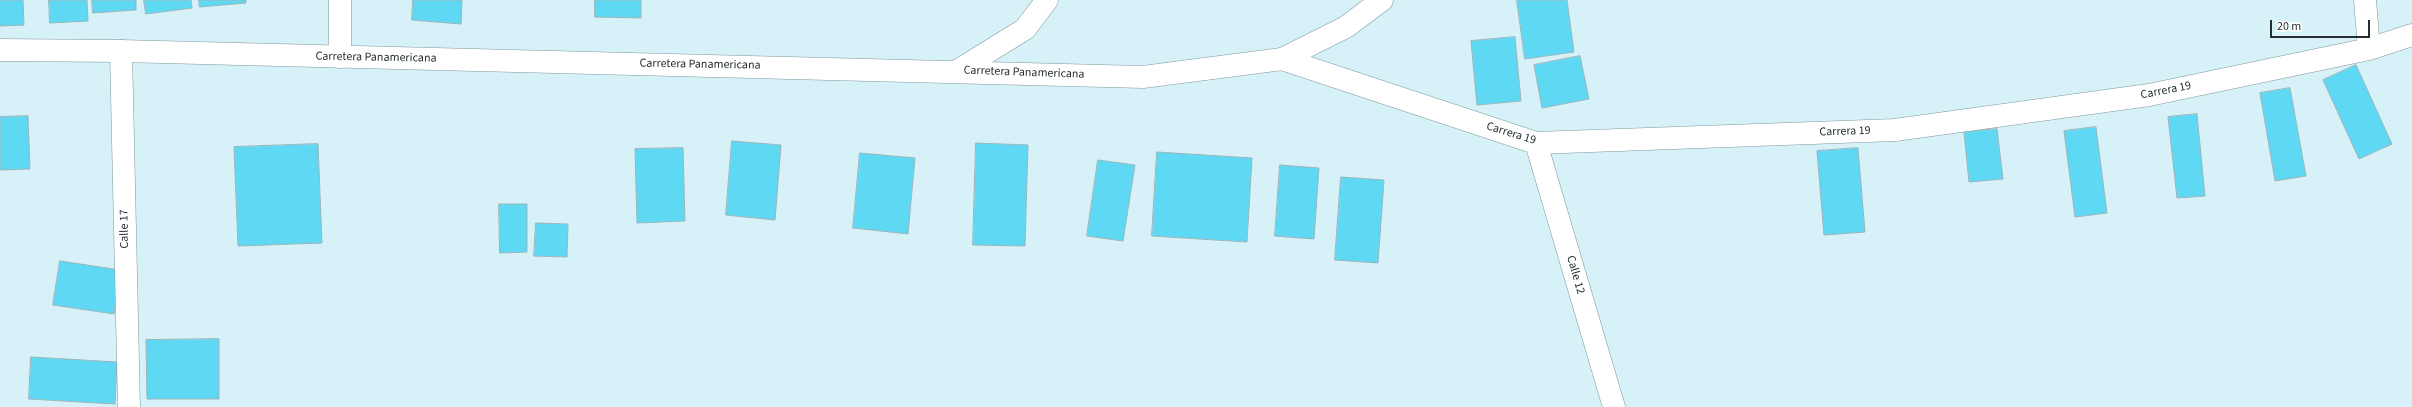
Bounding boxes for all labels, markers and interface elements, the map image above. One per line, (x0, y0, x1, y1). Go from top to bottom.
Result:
scale bar (2272, 12, 2372, 38)
text: 20 m (2277, 18, 2301, 35)
street label: Carretera Panamericana (315, 50, 437, 66)
street label: Carretera Panamericana (639, 57, 761, 73)
street label: Carretera Panamericana (963, 64, 1085, 82)
street label: Carrera 19 (2139, 79, 2193, 103)
street label: Carrera 19 (1484, 120, 1538, 148)
street label: Carrera 19 (1819, 124, 1871, 140)
street label: Calle 17 (117, 209, 133, 249)
street label: Calle 12 (1563, 254, 1587, 296)

